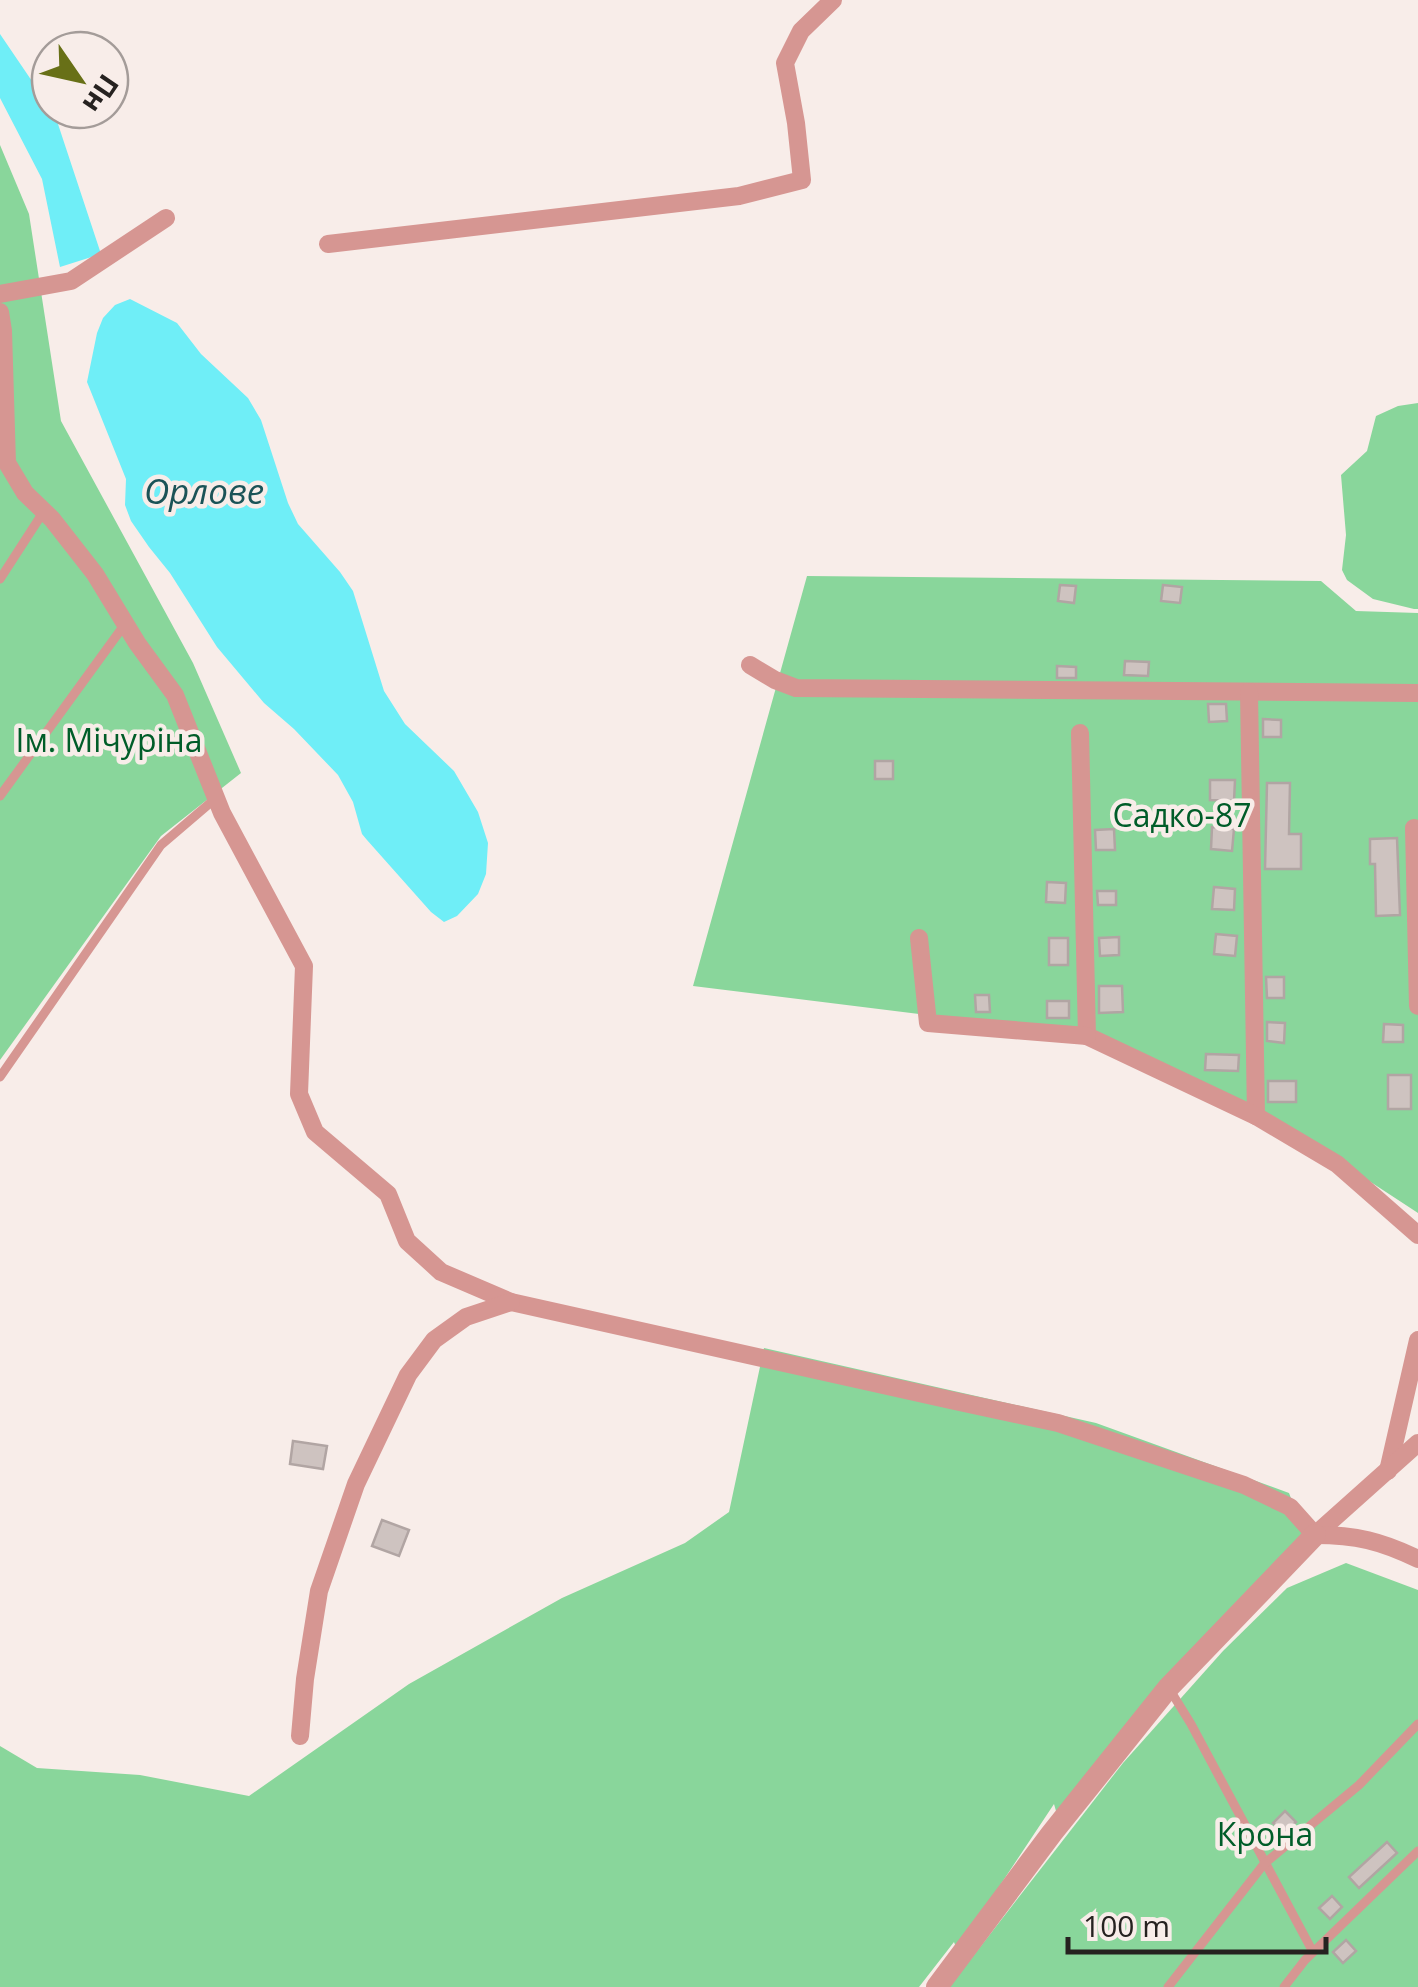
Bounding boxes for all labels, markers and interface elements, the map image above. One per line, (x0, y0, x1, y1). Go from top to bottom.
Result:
north arrow (30, 30, 130, 130)
text: Пн (75, 68, 128, 121)
water label: Орлове (144, 467, 264, 514)
park label: Ім. Мічуріна (15, 718, 203, 761)
park label: Садко-87 (1113, 793, 1252, 836)
park label: Крона (1217, 1812, 1313, 1855)
scale bar (1068, 1892, 1326, 1954)
text: 100 m (1083, 1905, 1170, 1946)

